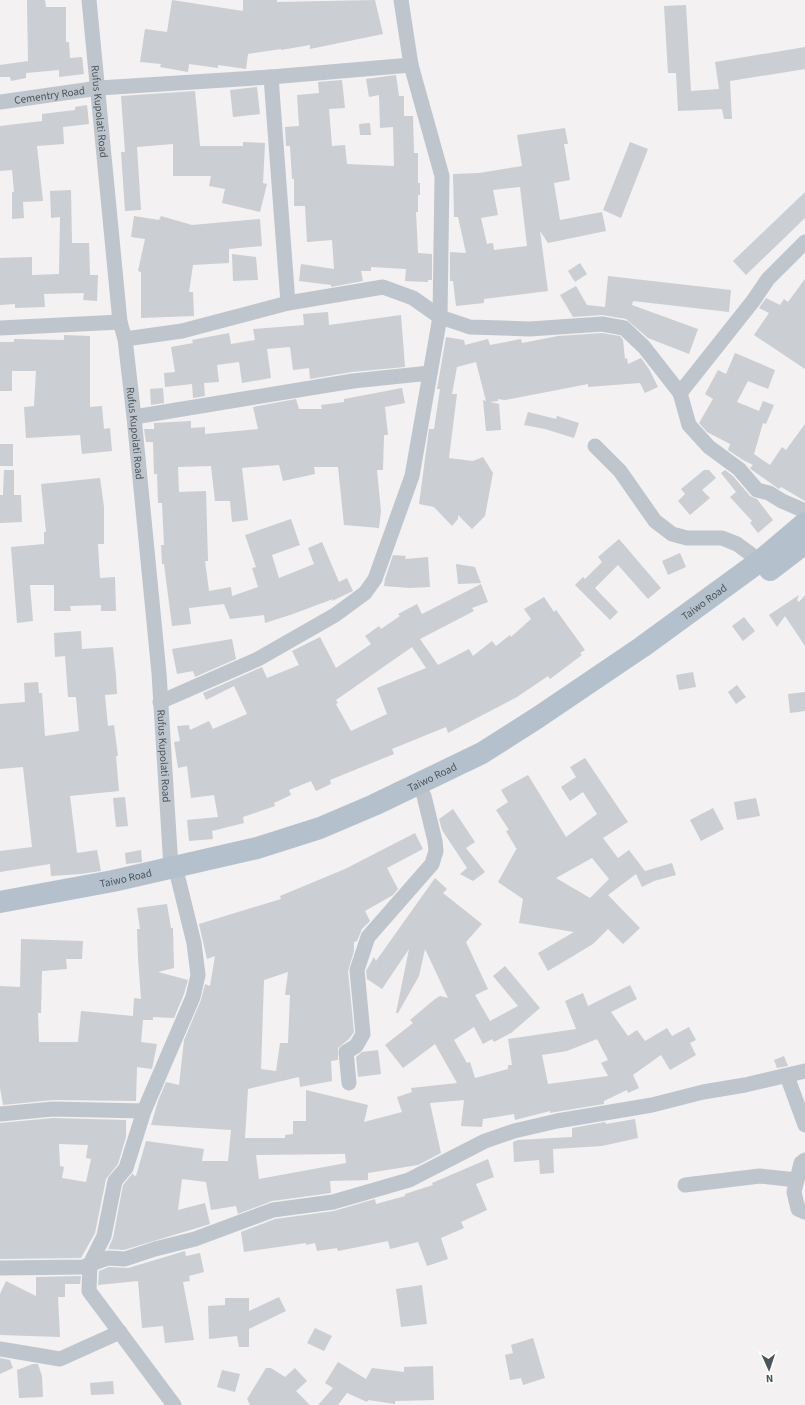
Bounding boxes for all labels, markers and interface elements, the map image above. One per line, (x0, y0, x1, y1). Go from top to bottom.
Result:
street label: Rufus Kupolati Road (87, 65, 111, 159)
street label: Cementry Road (13, 83, 86, 108)
street label: Rufus Kupolati Road (123, 386, 147, 480)
street label: Taiwo Road (678, 581, 730, 624)
street label: Rufus Kupolati Road (153, 709, 174, 803)
street label: Taiwo Road (405, 759, 460, 796)
street label: Taiwo Road (98, 865, 153, 891)
north arrow (749, 1349, 789, 1389)
text: N (765, 1371, 774, 1386)

